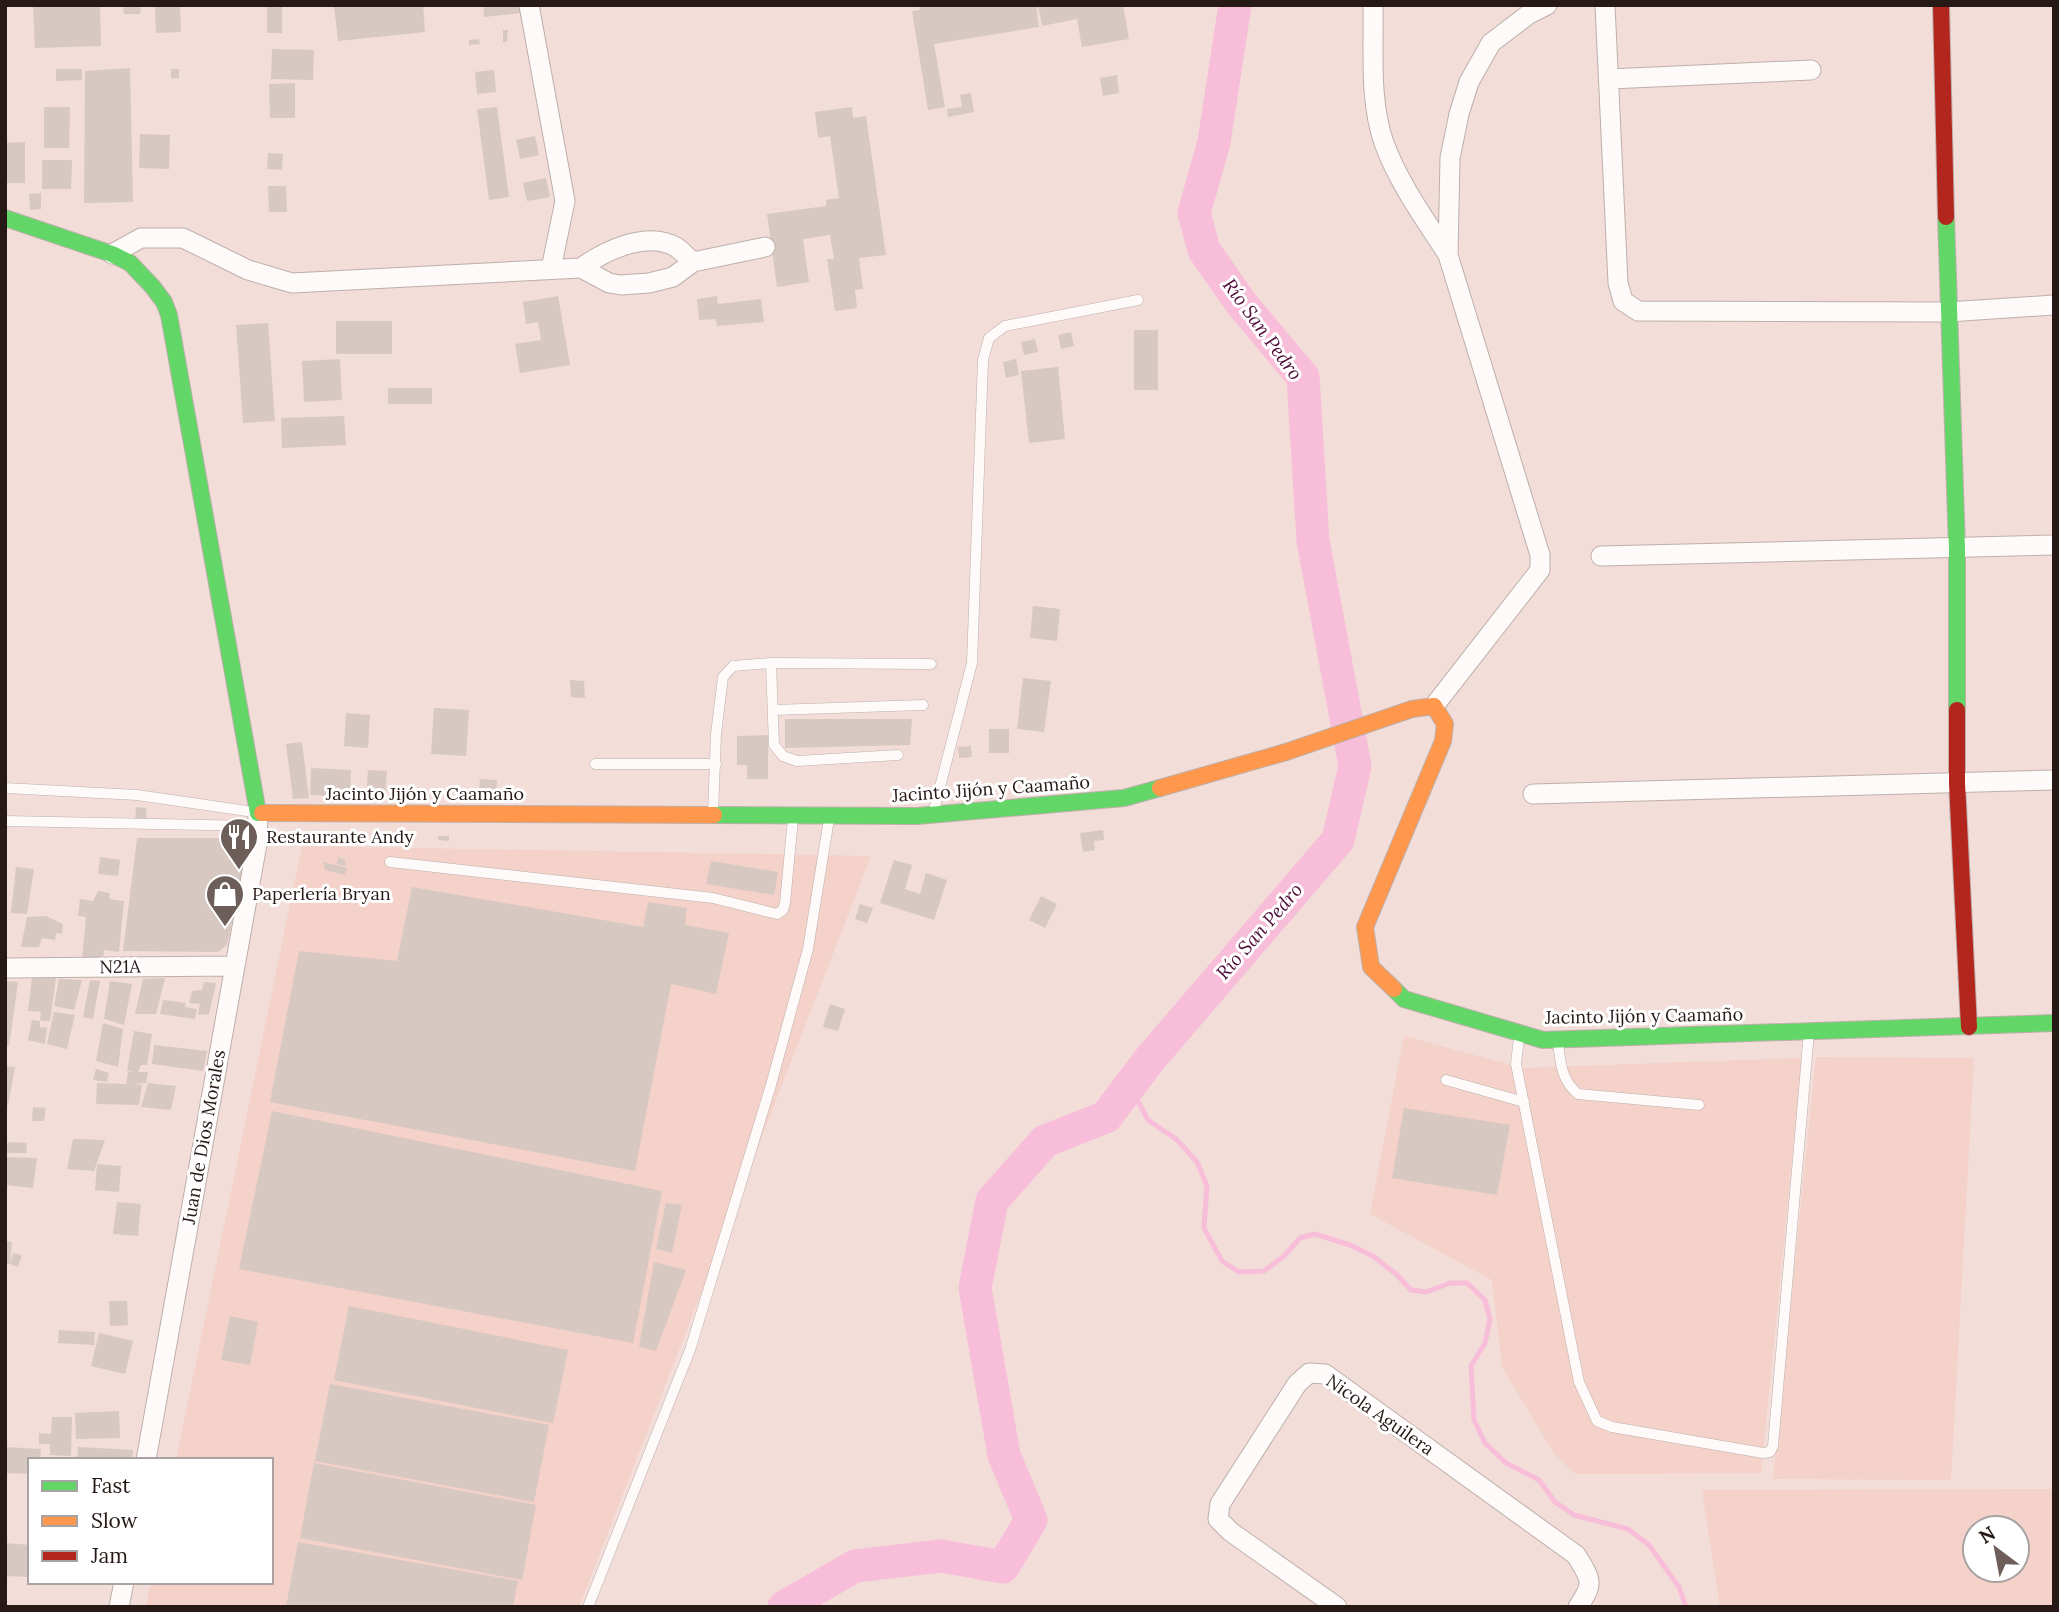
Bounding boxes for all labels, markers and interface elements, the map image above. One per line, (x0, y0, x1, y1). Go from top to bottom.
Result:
water label: Río San Pedro (1218, 273, 1308, 385)
street label: Jacinto Jijón y Caamaño (890, 770, 1091, 807)
street label: Jacinto Jijón y Caamaño (325, 782, 524, 805)
restaurant icon: Restaurante Andy (218, 816, 260, 871)
place label: Restaurante Andy (266, 825, 414, 848)
shop icon: Paperlería Bryan (204, 873, 246, 928)
water label: Río San Pedro (1211, 878, 1307, 984)
place label: Paperlería Bryan (252, 882, 391, 905)
street label: N21A (99, 955, 142, 978)
street label: Jacinto Jijón y Caamaño (1544, 1002, 1743, 1029)
street label: Juan de Dios Morales (177, 1048, 230, 1227)
street label: Nicola Aguilera (1322, 1369, 1439, 1460)
legend (28, 1458, 273, 1584)
text: Fast (91, 1472, 131, 1499)
text: Slow (91, 1507, 138, 1534)
north arrow (1961, 1514, 2031, 1584)
text: N (1974, 1520, 2000, 1549)
text: Jam (90, 1542, 128, 1569)

